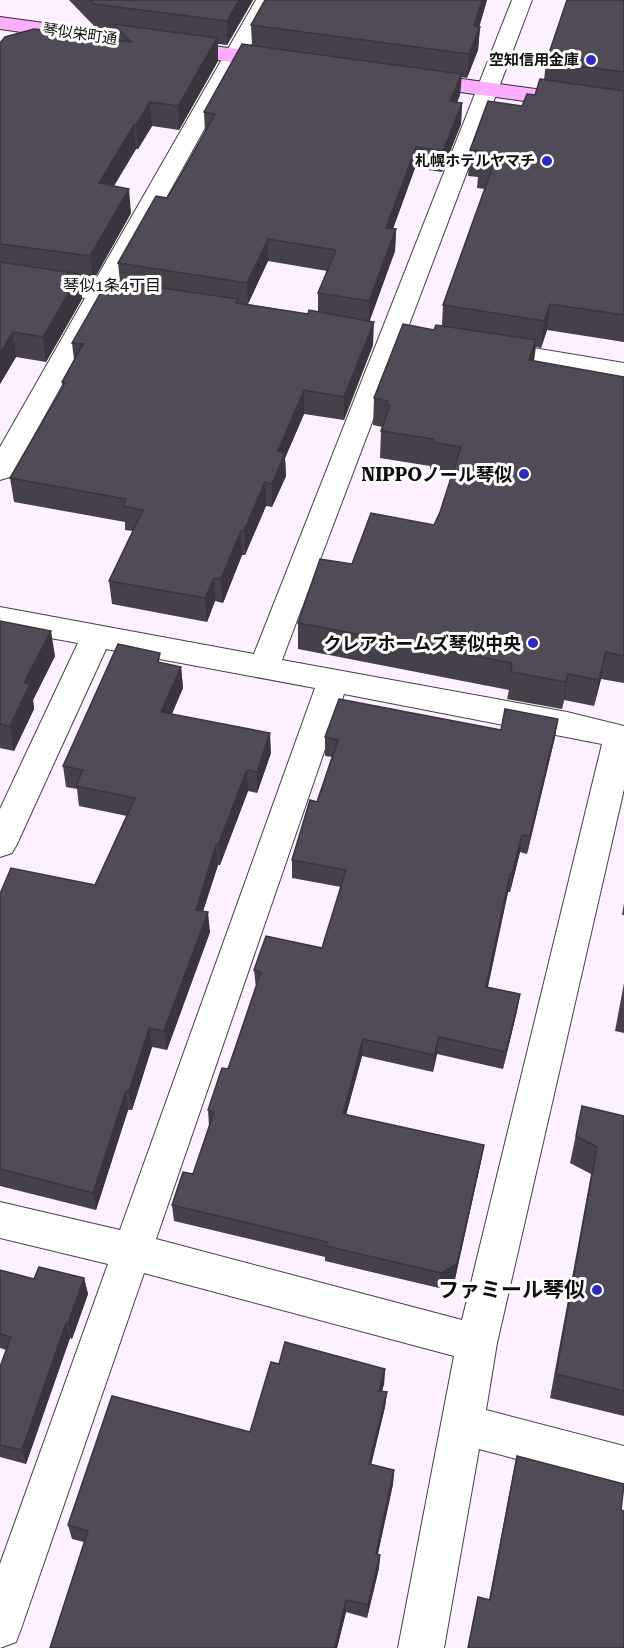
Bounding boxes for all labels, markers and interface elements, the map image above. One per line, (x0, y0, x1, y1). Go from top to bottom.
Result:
street label: 琴似栄町通 (42, 20, 118, 48)
place label: 空知信用金庫 (489, 51, 579, 69)
marker: 空知信用金庫 (584, 53, 598, 67)
place label: 札幌ホテルヤマチ (415, 152, 535, 170)
marker: 札幌ホテルヤマチ (540, 154, 554, 168)
district label: 琴似1条4丁目 (63, 276, 161, 295)
place label: NIPPOノール琴似 (361, 464, 512, 485)
marker: NIPPOノール琴似 (517, 467, 531, 481)
place label: クレアホームズ琴似中央 (324, 633, 521, 654)
marker: クレアホームズ琴似中央 (526, 636, 540, 650)
place label: ファミール琴似 (438, 1278, 585, 1302)
marker: ファミール琴似 (590, 1283, 604, 1297)

